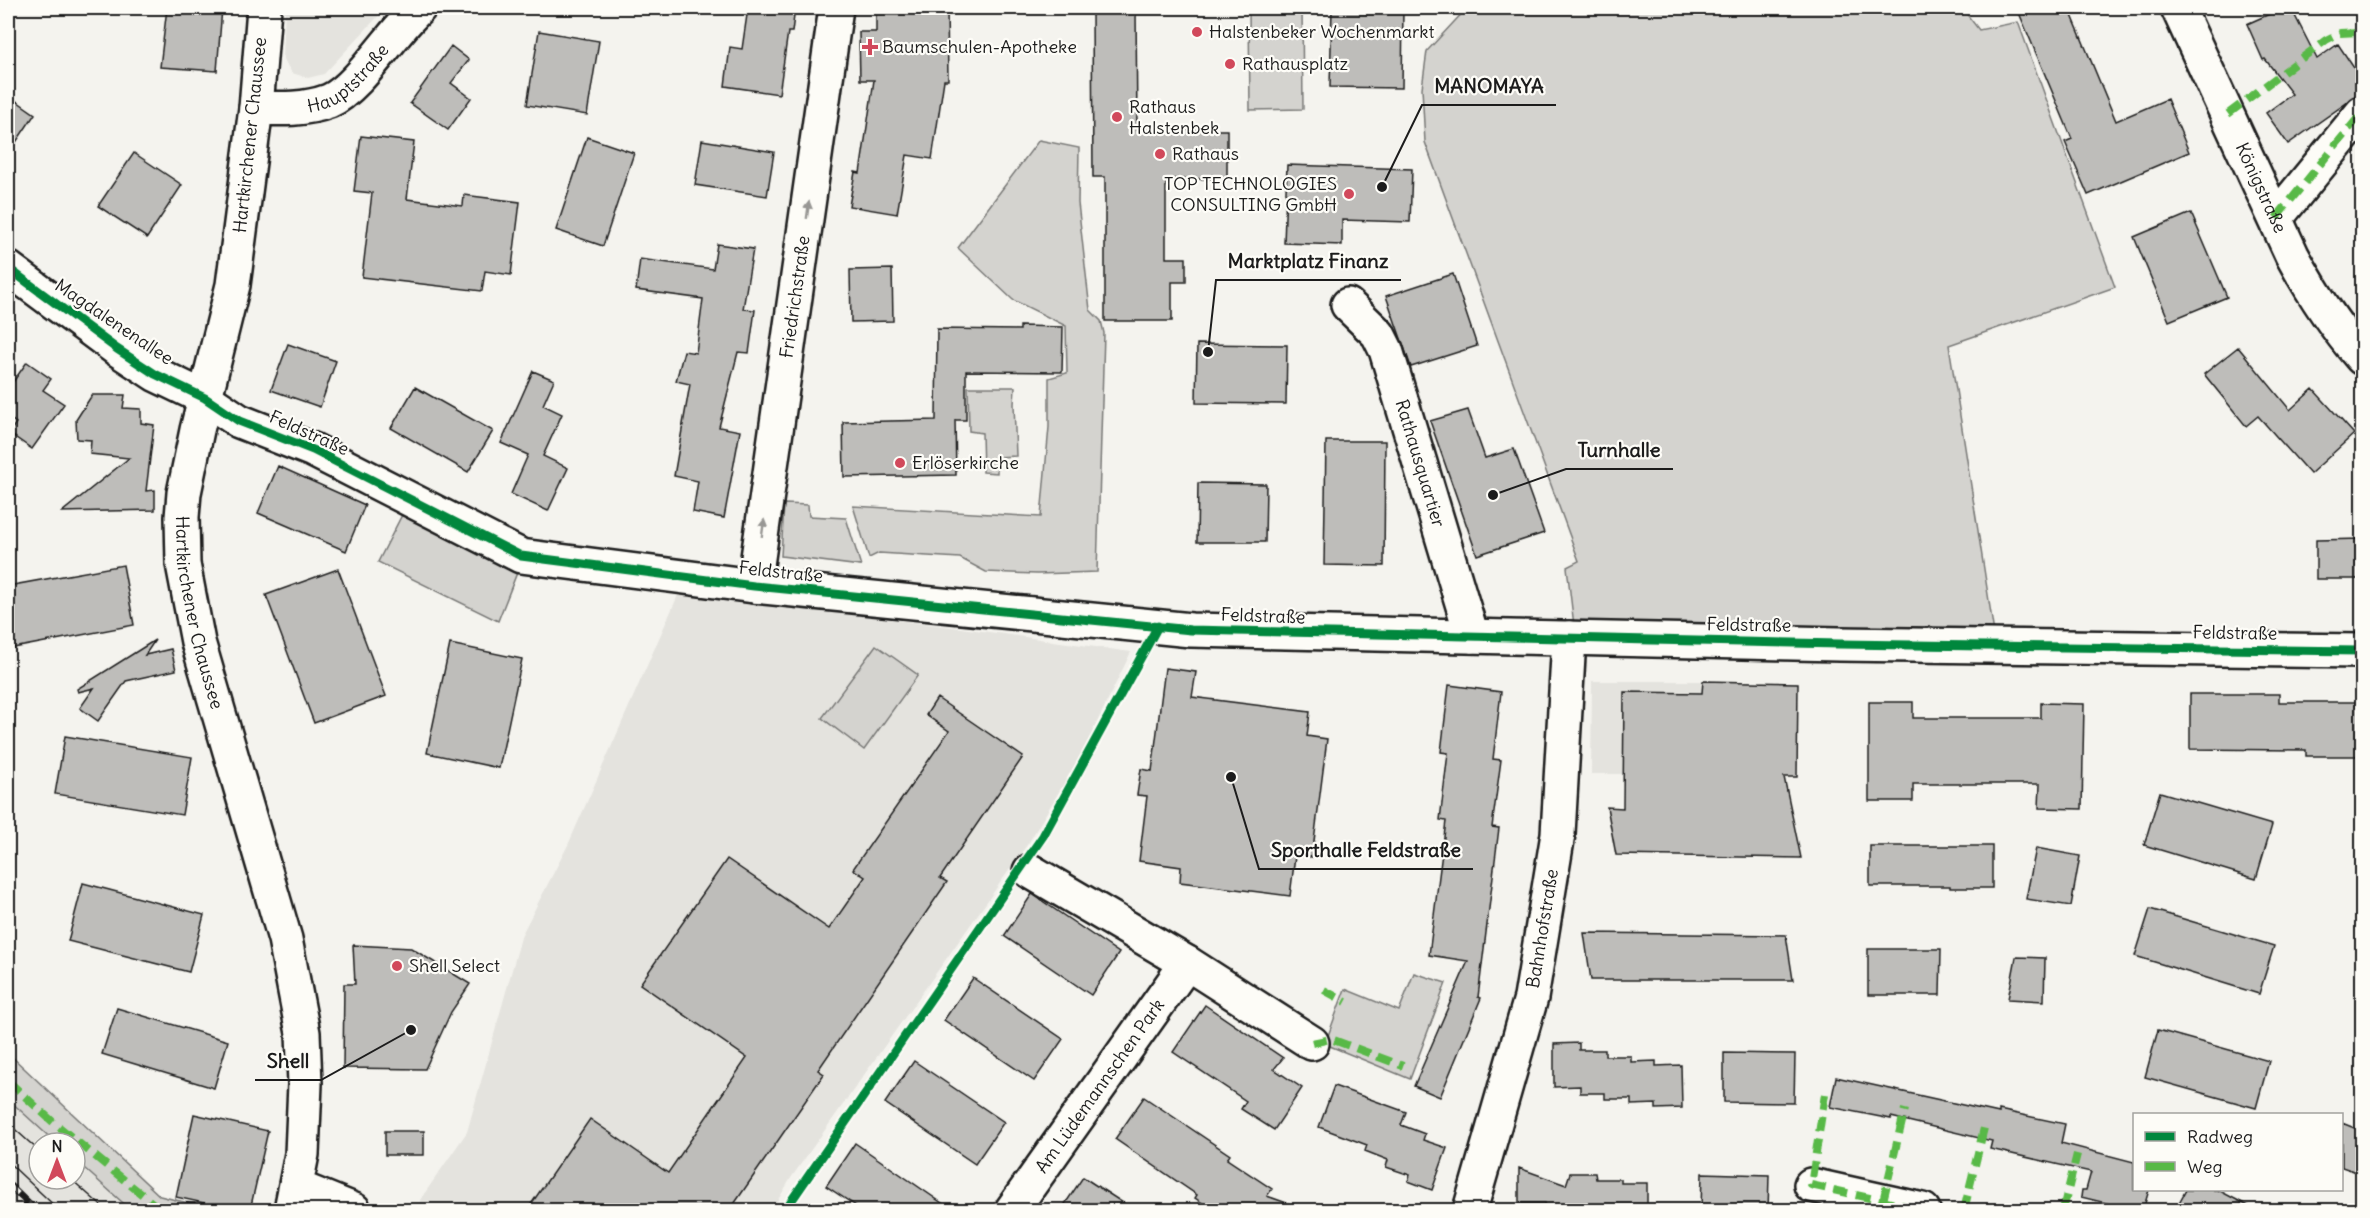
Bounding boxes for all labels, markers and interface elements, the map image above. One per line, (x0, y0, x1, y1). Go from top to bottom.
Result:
place label: Halstenbeker Wochenmarkt (1209, 20, 1435, 43)
marker: Halstenbeker Wochenmarkt (1190, 25, 1204, 39)
place label: Baumschulen-Apotheke (882, 35, 1077, 58)
street label: Hartkirchener Chaussee (228, 36, 271, 234)
street label: Hauptstraße (305, 39, 394, 118)
marker: Baumschulen-Apotheke (863, 40, 877, 54)
place label: Rathausplatz (1242, 52, 1349, 75)
marker: Rathausplatz (1223, 57, 1237, 71)
callout: MANOMAYA (1422, 67, 1556, 105)
text: MANOMAYA (1434, 73, 1544, 98)
place label: Rathaus Halstenbek (1129, 95, 1219, 139)
marker: Rathaus Halstenbek (1110, 110, 1124, 124)
street label: Königstraße (2231, 139, 2292, 236)
place label: Rathaus (1172, 142, 1239, 165)
marker: Rathaus (1153, 147, 1167, 161)
place label: TOP TECHNOLOGIES CONSULTING GmbH (1164, 172, 1337, 216)
marker: TOP TECHNOLOGIES CONSULTING GmbH (1342, 187, 1356, 201)
one-way arrow (803, 201, 812, 220)
street label: Friedrichstraße (774, 234, 815, 359)
callout: Marktplatz Finanz (1216, 242, 1401, 280)
text: Marktplatz Finanz (1228, 248, 1389, 273)
street label: Magdalenenallee (51, 274, 178, 370)
street label: Rathausquartier (1391, 397, 1451, 530)
street label: Feldstraße (266, 405, 353, 460)
callout: Turnhalle (1566, 431, 1673, 469)
text: Turnhalle (1577, 437, 1661, 462)
place label: Erlöserkirche (912, 451, 1019, 474)
marker: Erlöserkirche (893, 456, 907, 470)
street label: Hartkirchener Chaussee (171, 516, 229, 712)
one-way arrow (758, 518, 767, 537)
street label: Feldstraße (738, 556, 824, 587)
street label: Feldstraße (1220, 603, 1306, 628)
street label: Feldstraße (1706, 612, 1792, 637)
street label: Feldstraße (2192, 620, 2278, 645)
callout: Sporthalle Feldstraße (1259, 831, 1473, 869)
text: Sporthalle Feldstraße (1271, 837, 1461, 862)
street label: Bahnhofstraße (1521, 867, 1563, 990)
place label: Shell Select (409, 954, 500, 977)
marker: Shell Select (390, 959, 404, 973)
street label: Am Lüdemannschen Park (1030, 994, 1169, 1177)
callout: Shell (255, 1042, 321, 1080)
text: Shell (267, 1048, 309, 1073)
legend (2133, 1113, 2343, 1191)
text: Radweg (2187, 1125, 2253, 1148)
north arrow (27, 1131, 87, 1191)
text: N (51, 1136, 63, 1156)
text: Weg (2187, 1155, 2222, 1178)

